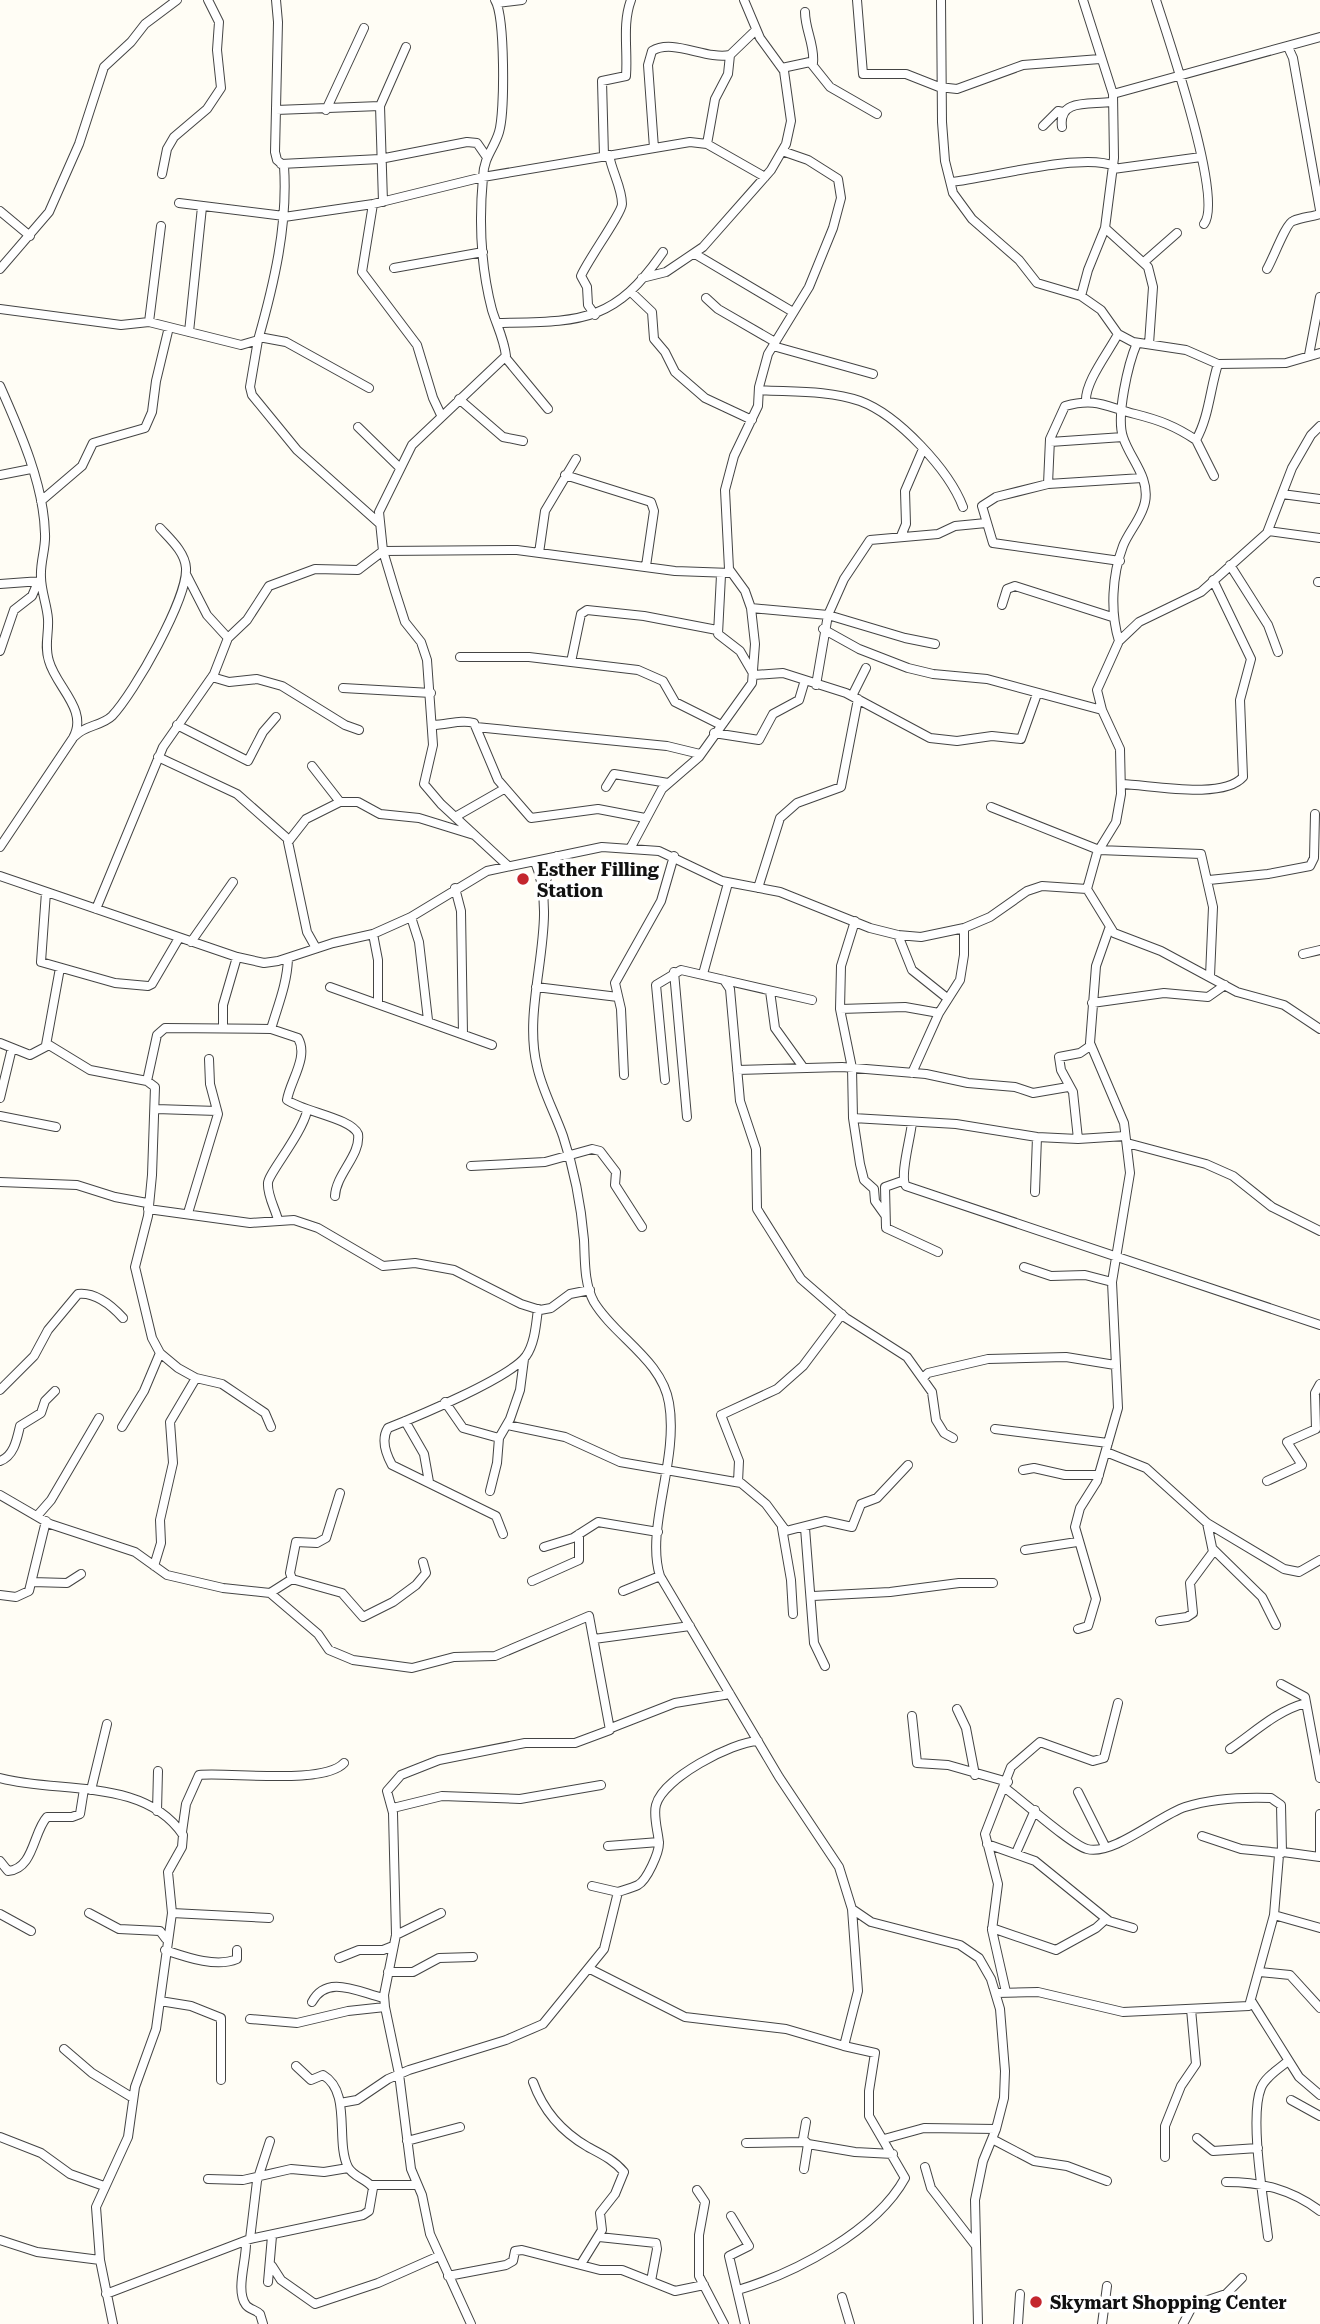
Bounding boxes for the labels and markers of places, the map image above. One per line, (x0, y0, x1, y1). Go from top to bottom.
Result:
place label: Esther Filling Station (537, 859, 660, 901)
marker: Esther Filling Station (515, 871, 531, 887)
place label: Skymart Shopping Center (1050, 2292, 1287, 2313)
marker: Skymart Shopping Center (1028, 2294, 1044, 2310)

